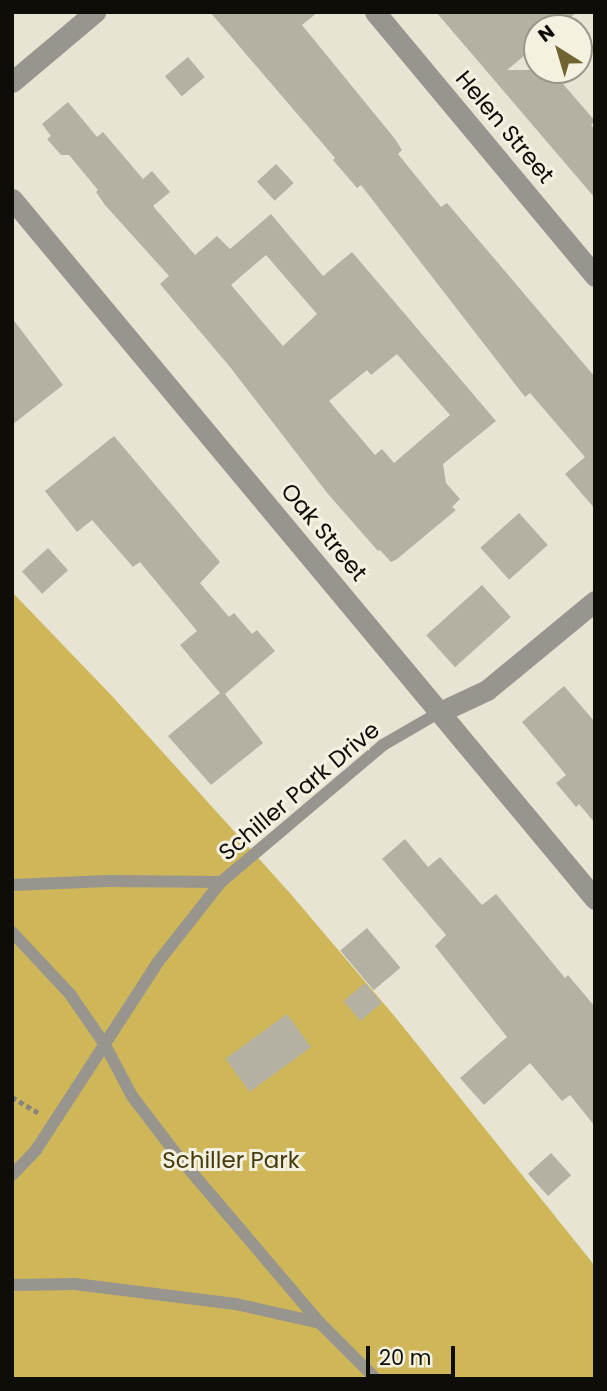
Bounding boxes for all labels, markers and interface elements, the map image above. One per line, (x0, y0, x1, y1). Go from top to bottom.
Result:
north arrow (523, 14, 593, 84)
text: N (532, 18, 560, 49)
street label: Helen Street (450, 65, 560, 189)
street label: Oak Street (275, 478, 373, 586)
street label: Schiller Park Drive (213, 716, 385, 866)
park label: Schiller Park (162, 1146, 300, 1174)
scale bar (369, 1332, 458, 1376)
text: 20 m (379, 1343, 432, 1372)

